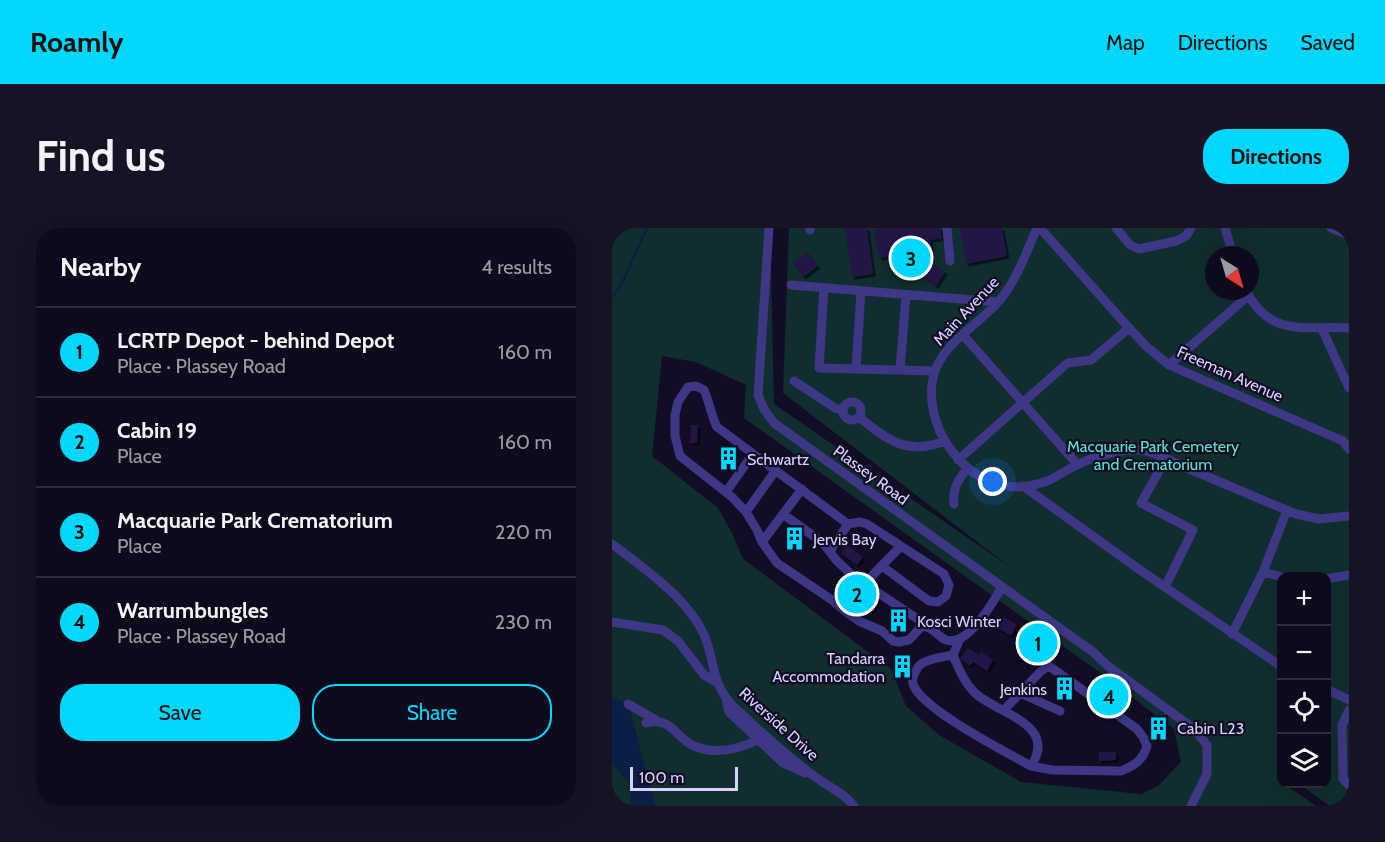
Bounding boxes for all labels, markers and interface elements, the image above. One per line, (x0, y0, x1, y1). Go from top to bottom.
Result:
text: Roamly (30, 25, 124, 59)
text: Map (1106, 30, 1145, 55)
text: Directions (1178, 30, 1267, 55)
text: Saved (1300, 30, 1355, 55)
button: Directions (1203, 129, 1349, 184)
text: Find us (36, 130, 165, 182)
pin: 3 (892, 236, 930, 280)
north arrow (1205, 246, 1259, 300)
text: Nearby (60, 251, 141, 283)
text: 4 results (481, 255, 552, 279)
street label: Main Avenue (929, 273, 1003, 349)
text: LCRTP Depot - behind Depot (117, 327, 394, 354)
text: 1 (76, 340, 83, 364)
text: 160 m (498, 340, 552, 364)
street label: Freeman Avenue (1174, 342, 1286, 406)
text: Place · Plassey Road (117, 354, 286, 378)
text: Cabin 19 (117, 417, 197, 444)
text: 2 (74, 430, 85, 454)
text: 160 m (498, 430, 552, 454)
park label: Macquarie Park Cemetery and Crematorium (1067, 437, 1239, 474)
street label: Plassey Road (830, 441, 912, 509)
text: Place (117, 444, 162, 468)
building icon: Schwartz (716, 446, 742, 472)
place label: Schwartz (747, 450, 810, 469)
your location (978, 467, 1007, 496)
text: Macquarie Park Crematorium (117, 507, 393, 534)
text: 3 (74, 520, 85, 544)
text: 220 m (495, 520, 552, 544)
building icon: Jervis Bay (782, 526, 808, 552)
place label: Jervis Bay (812, 530, 877, 549)
text: Place (117, 534, 162, 558)
pin: 2 (838, 572, 876, 616)
map controls (1277, 572, 1331, 788)
button: + (1277, 572, 1331, 626)
text: Warrumbungles (117, 597, 268, 624)
building icon: Kosci Winter (886, 608, 912, 634)
text: 4 (73, 610, 86, 634)
text: 230 m (495, 610, 552, 634)
place label: Kosci Winter (917, 612, 1002, 631)
pin: 1 (1018, 620, 1058, 666)
text: Place · Plassey Road (117, 624, 286, 648)
button: − (1277, 626, 1331, 680)
place label: Tandarra Accommodation (772, 649, 885, 686)
building icon: Tandarra Accommodation (890, 654, 916, 680)
pin: 4 (1090, 674, 1128, 718)
building icon: Jenkins (1052, 676, 1078, 702)
place label: Jenkins (999, 680, 1047, 699)
button: locate (1277, 680, 1331, 734)
street label: Riverside Drive (735, 683, 823, 765)
button: Save (60, 684, 300, 741)
button: Share (312, 684, 552, 741)
building icon: Cabin L23 (1146, 715, 1172, 741)
place label: Cabin L23 (1177, 719, 1244, 738)
button: layers (1277, 734, 1331, 788)
scale bar (630, 764, 738, 792)
text: 100 m (639, 768, 684, 787)

